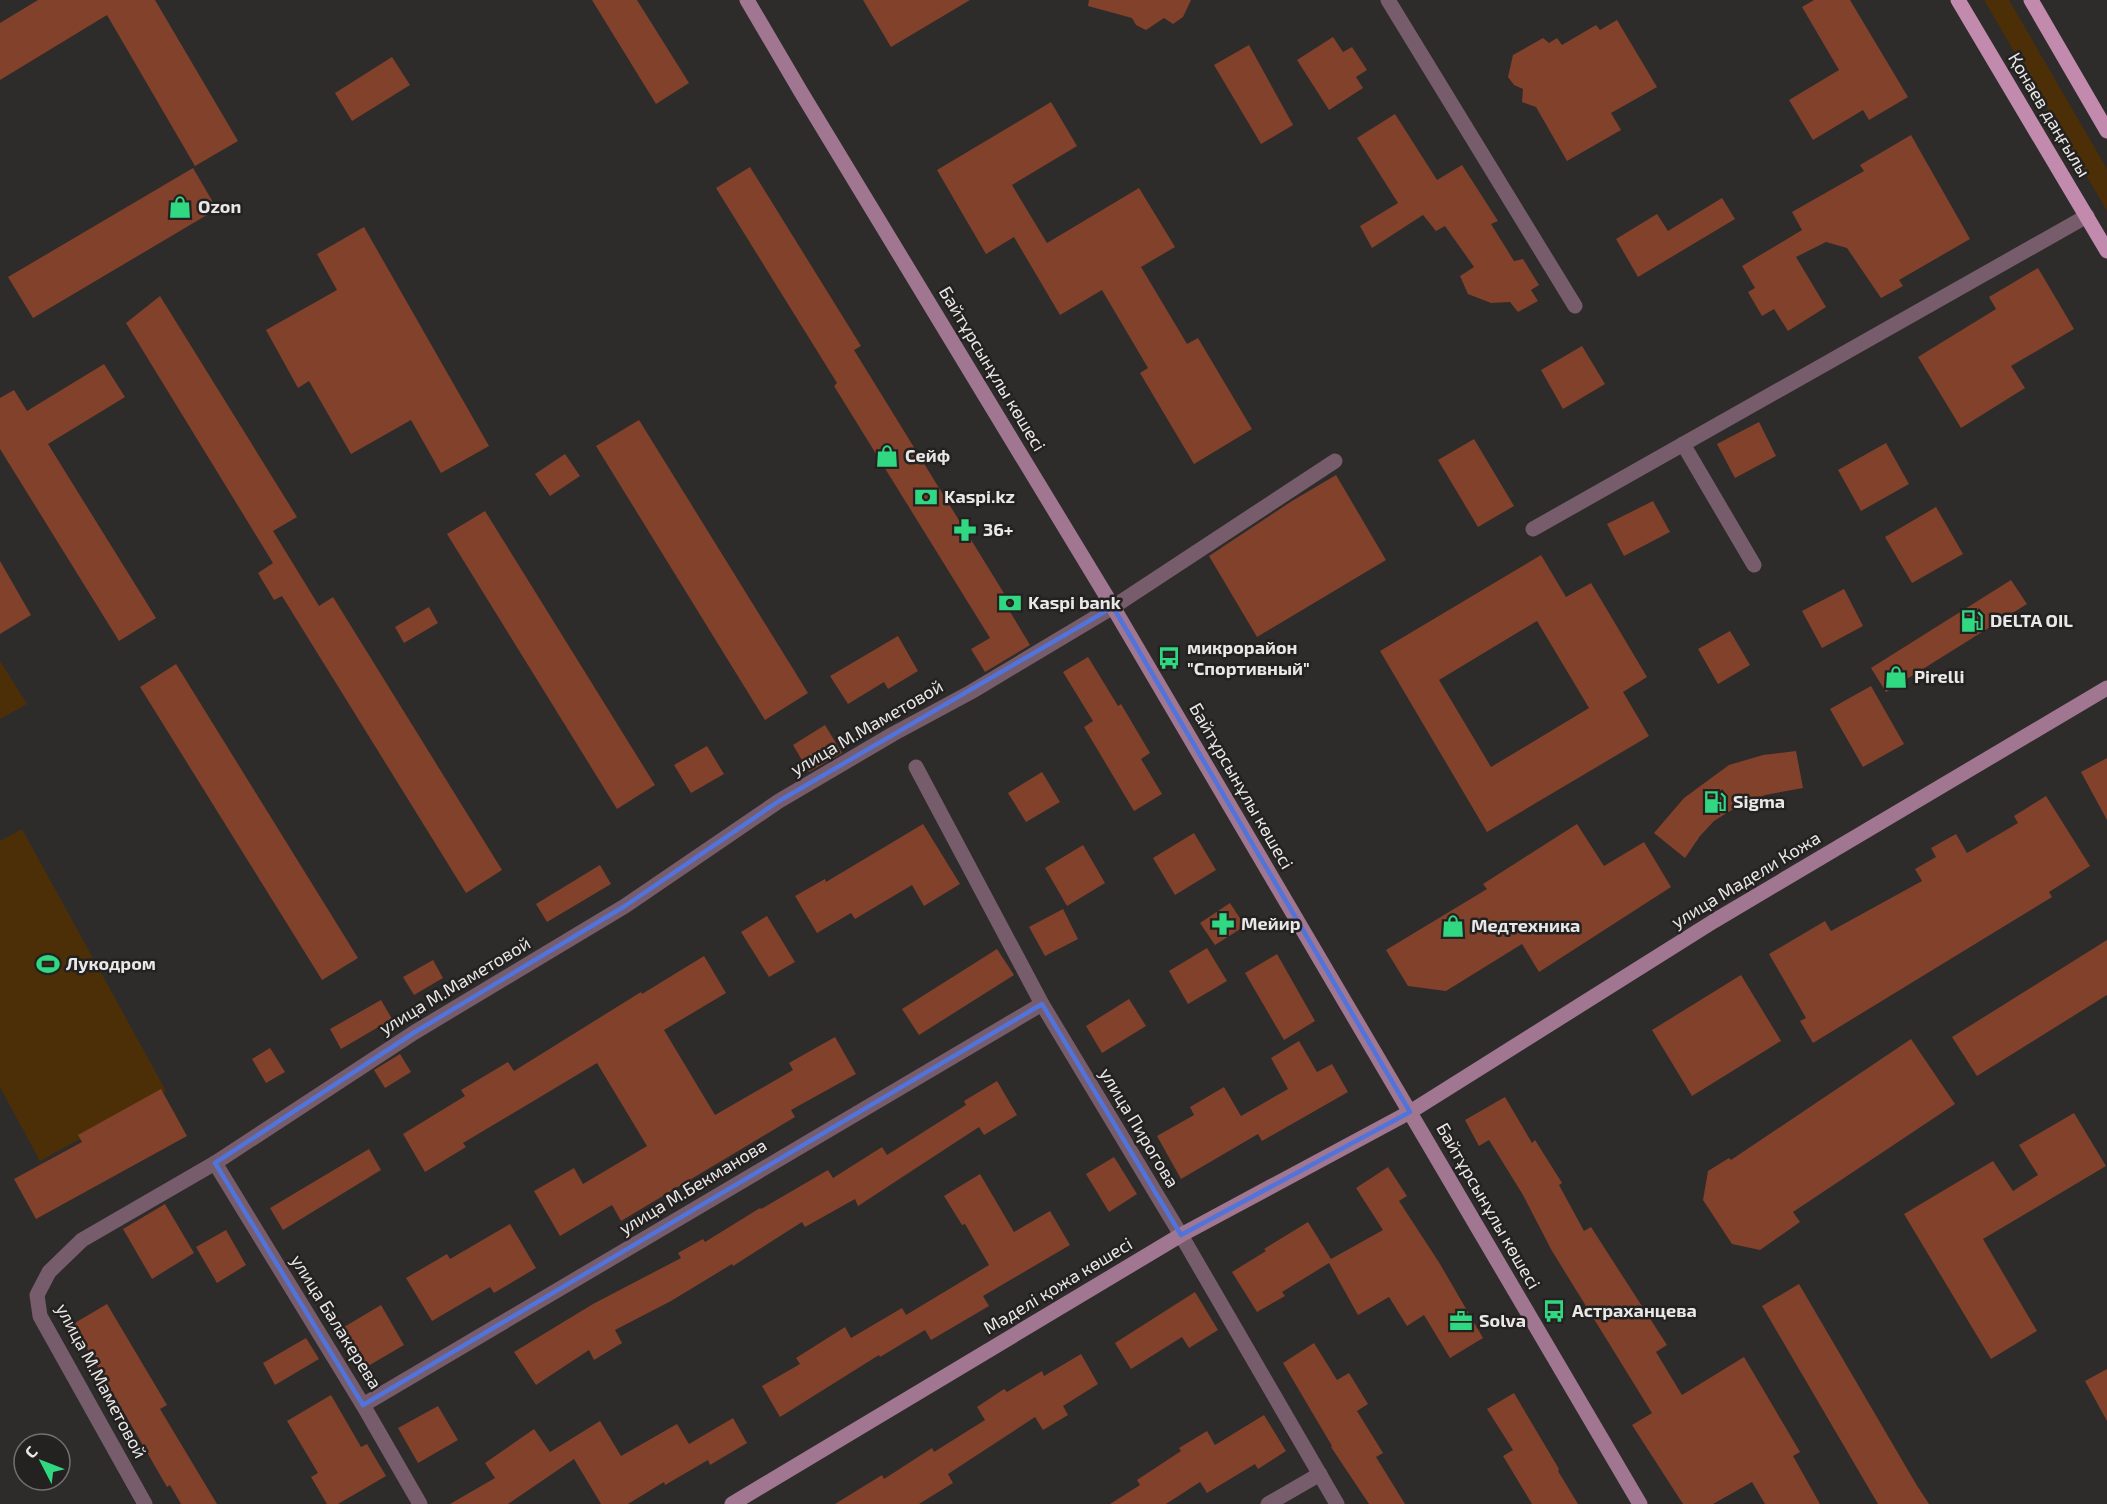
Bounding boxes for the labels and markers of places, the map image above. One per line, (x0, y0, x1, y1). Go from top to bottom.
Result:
shop icon: Ozon (167, 194, 193, 220)
place label: Ozon (198, 195, 241, 217)
shop icon: Сейф (874, 443, 900, 469)
place label: Сейф (905, 444, 950, 466)
bank icon: Kaspi.kz (913, 484, 939, 510)
place label: Kaspi.kz (944, 485, 1015, 507)
pharmacy icon: 36+ (952, 517, 978, 543)
place label: 36+ (983, 518, 1014, 540)
bank icon: Kaspi bank (997, 590, 1023, 616)
place label: Kaspi bank (1028, 591, 1121, 613)
fuel station icon: DELTA OIL (1959, 608, 1985, 634)
place label: DELTA OIL (1990, 609, 2073, 631)
place label: микрорайон "Спортивный" (1187, 636, 1310, 679)
bus stop icon: микрорайон "Спортивный" (1156, 645, 1182, 671)
shop icon: Pirelli (1883, 664, 1909, 690)
place label: Pirelli (1914, 665, 1965, 687)
fuel station icon: Sigma (1702, 789, 1728, 815)
place label: Sigma (1733, 790, 1785, 812)
pharmacy icon: Мейир (1210, 911, 1236, 937)
place label: Мейир (1241, 912, 1301, 934)
shop icon: Медтехника (1440, 913, 1466, 939)
place label: Медтехника (1471, 914, 1580, 936)
sports icon: Лукодром (35, 951, 61, 977)
place label: Лукодром (66, 952, 156, 974)
bus stop icon: Астраханцева (1541, 1298, 1567, 1324)
place label: Астраханцева (1572, 1299, 1697, 1321)
office icon: Solva (1448, 1308, 1474, 1334)
place label: Solva (1479, 1309, 1526, 1331)

